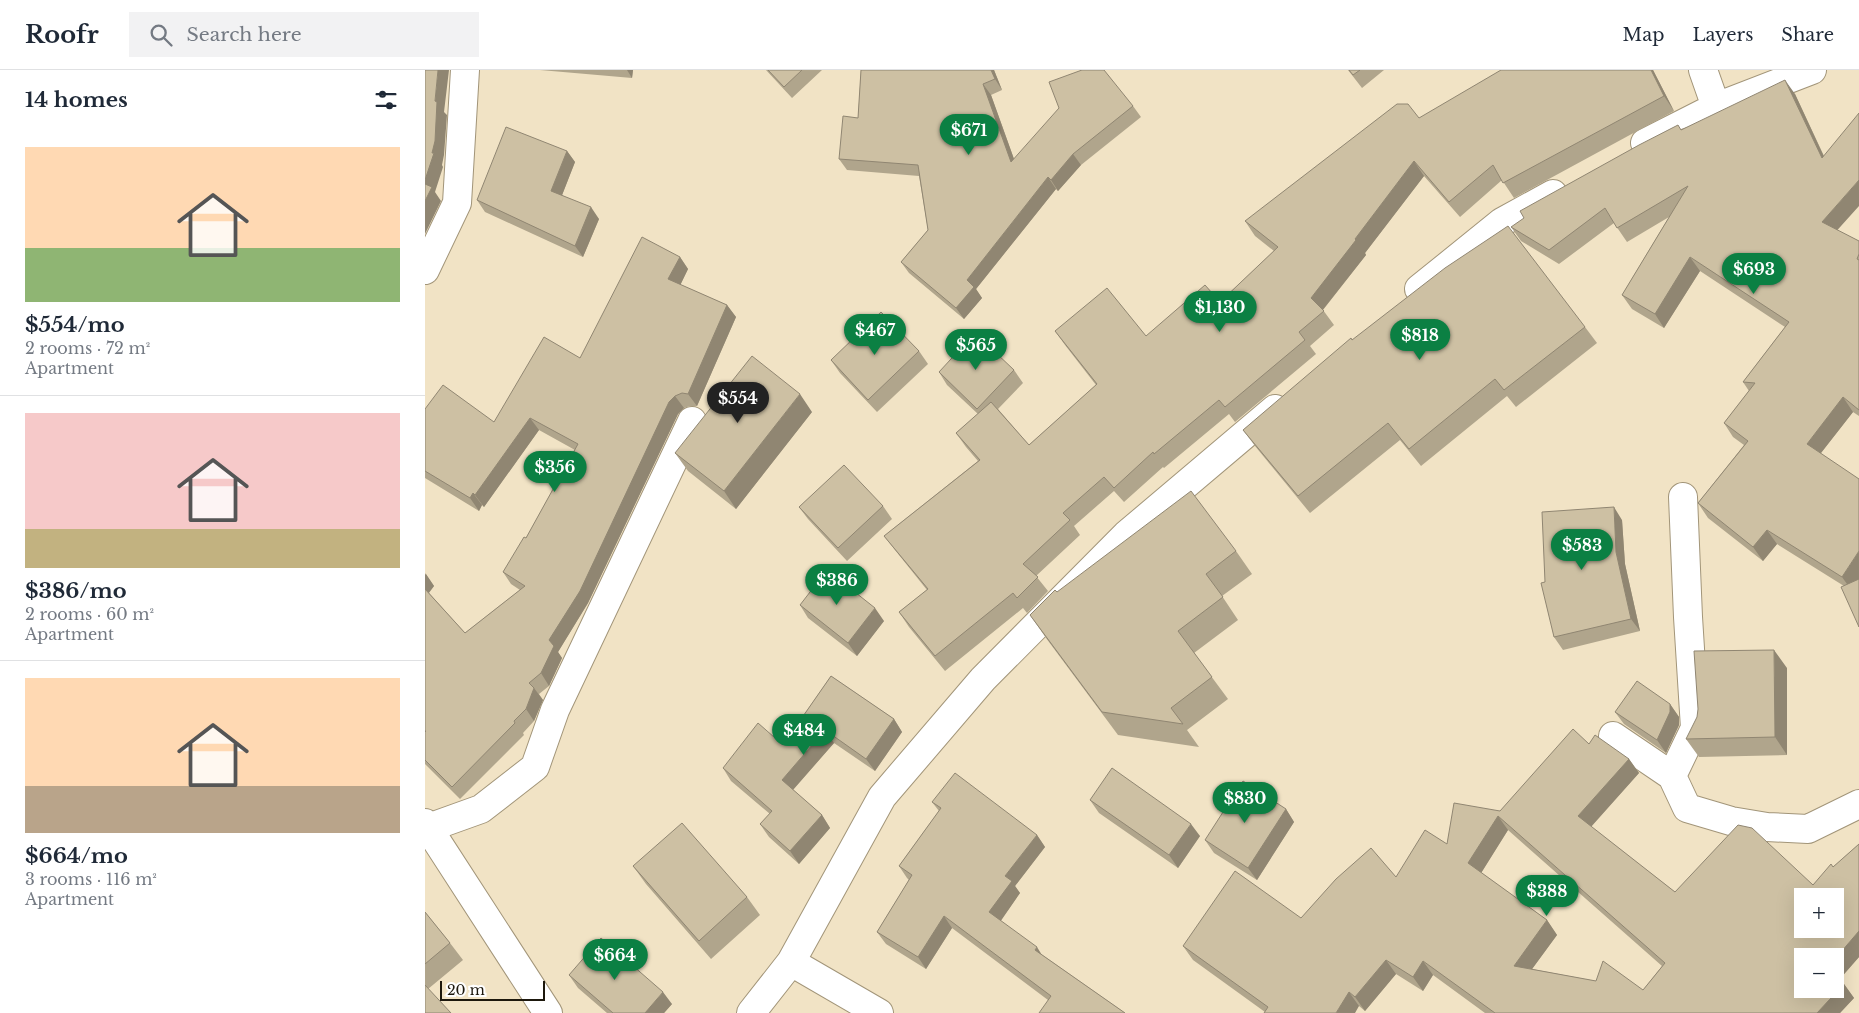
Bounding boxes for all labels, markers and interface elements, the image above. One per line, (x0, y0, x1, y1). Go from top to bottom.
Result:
search box (129, 12, 479, 57)
text: Roofr (25, 20, 99, 49)
icon: search (147, 21, 175, 49)
text: Search here (187, 23, 302, 46)
text: Map (1623, 24, 1664, 46)
text: Layers (1692, 24, 1753, 46)
text: Share (1781, 24, 1834, 46)
icon: filters (372, 86, 400, 114)
text: 14 homes (25, 87, 128, 113)
pin: $671 (939, 114, 999, 156)
text: $671 (951, 120, 987, 140)
icon: home (168, 180, 258, 270)
pin: $693 (1724, 252, 1784, 295)
text: $693 (1733, 259, 1775, 279)
pin: $1,130 (1179, 290, 1261, 333)
text: $1,130 (1195, 297, 1245, 317)
text: $554/mo (25, 312, 125, 338)
pin: $467 (845, 314, 905, 356)
pin: $818 (1390, 318, 1450, 361)
text: $467 (855, 320, 895, 340)
text: $818 (1401, 325, 1439, 345)
pin: $565 (946, 328, 1006, 371)
text: $565 (956, 335, 996, 355)
text: 2 rooms · 72 m² (25, 338, 150, 358)
text: Apartment (25, 358, 114, 378)
pin: $554 (708, 382, 768, 424)
text: $554 (718, 388, 758, 408)
icon: home (168, 445, 258, 535)
pin: $356 (525, 450, 585, 493)
text: $356 (535, 457, 575, 477)
pin: $583 (1552, 528, 1612, 571)
text: $583 (1562, 535, 1602, 555)
pin: $386 (807, 564, 867, 606)
text: $386 (816, 570, 858, 590)
text: $386/mo (25, 578, 127, 604)
text: 2 rooms · 60 m² (25, 604, 154, 624)
text: Apartment (25, 624, 114, 644)
icon: home (168, 710, 258, 800)
pin: $484 (774, 714, 834, 756)
text: $484 (783, 720, 825, 740)
pin: $830 (1215, 782, 1275, 824)
text: $830 (1224, 788, 1266, 808)
text: $664/mo (25, 843, 128, 869)
text: 3 rooms · 116 m² (25, 869, 157, 889)
pin: $388 (1517, 874, 1577, 917)
text: $388 (1527, 881, 1567, 901)
map controls (1794, 888, 1844, 998)
button: + (1794, 888, 1844, 938)
text: Apartment (25, 889, 114, 909)
pin: $664 (585, 938, 645, 981)
text: $664 (594, 945, 636, 965)
button: − (1794, 948, 1844, 998)
scale bar (440, 978, 545, 1001)
text: 20 m (447, 981, 485, 999)

